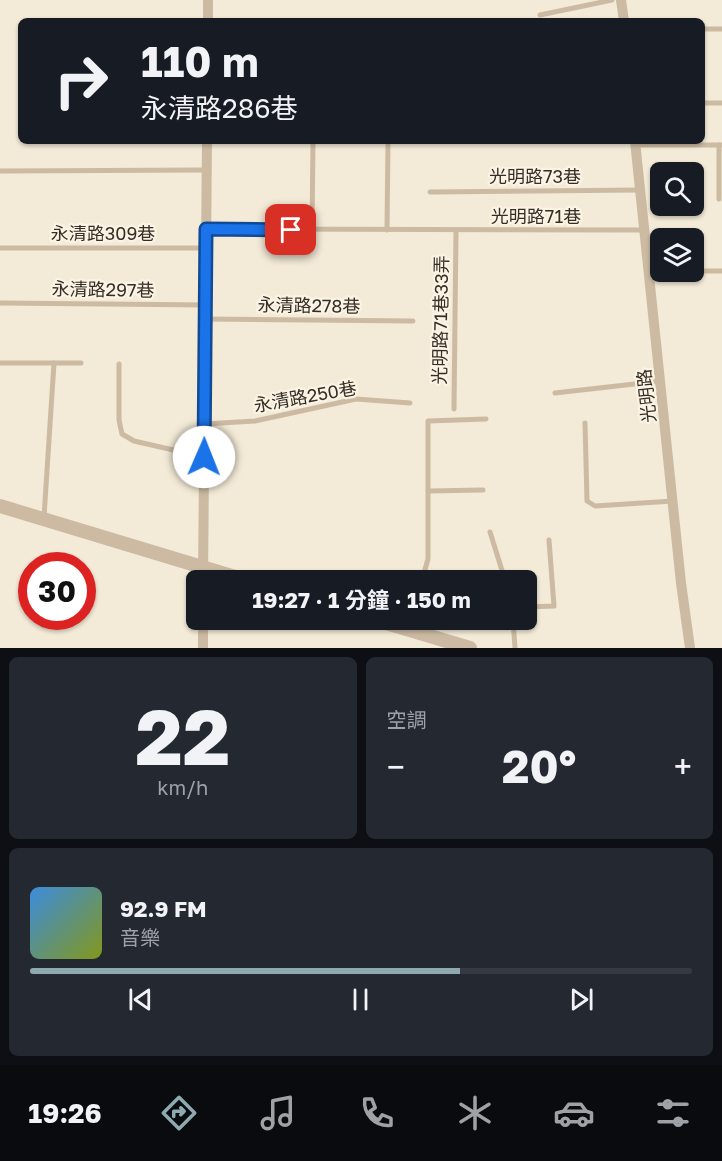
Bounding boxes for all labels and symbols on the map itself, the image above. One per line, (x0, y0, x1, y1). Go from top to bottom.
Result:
street label: 光明路73巷 (489, 165, 581, 187)
pin (265, 204, 316, 255)
street label: 光明路71巷 (491, 205, 581, 227)
street label: 永清路309巷 (51, 222, 155, 244)
street label: 光明路71巷33弄 (428, 255, 452, 385)
street label: 永清路297巷 (51, 277, 155, 301)
street label: 永清路278巷 (257, 293, 361, 317)
street label: 光明路 (632, 368, 660, 424)
street label: 永清路250巷 (252, 376, 358, 416)
position arrow (172, 425, 236, 489)
speed limit sign: 30 (18, 552, 96, 630)

